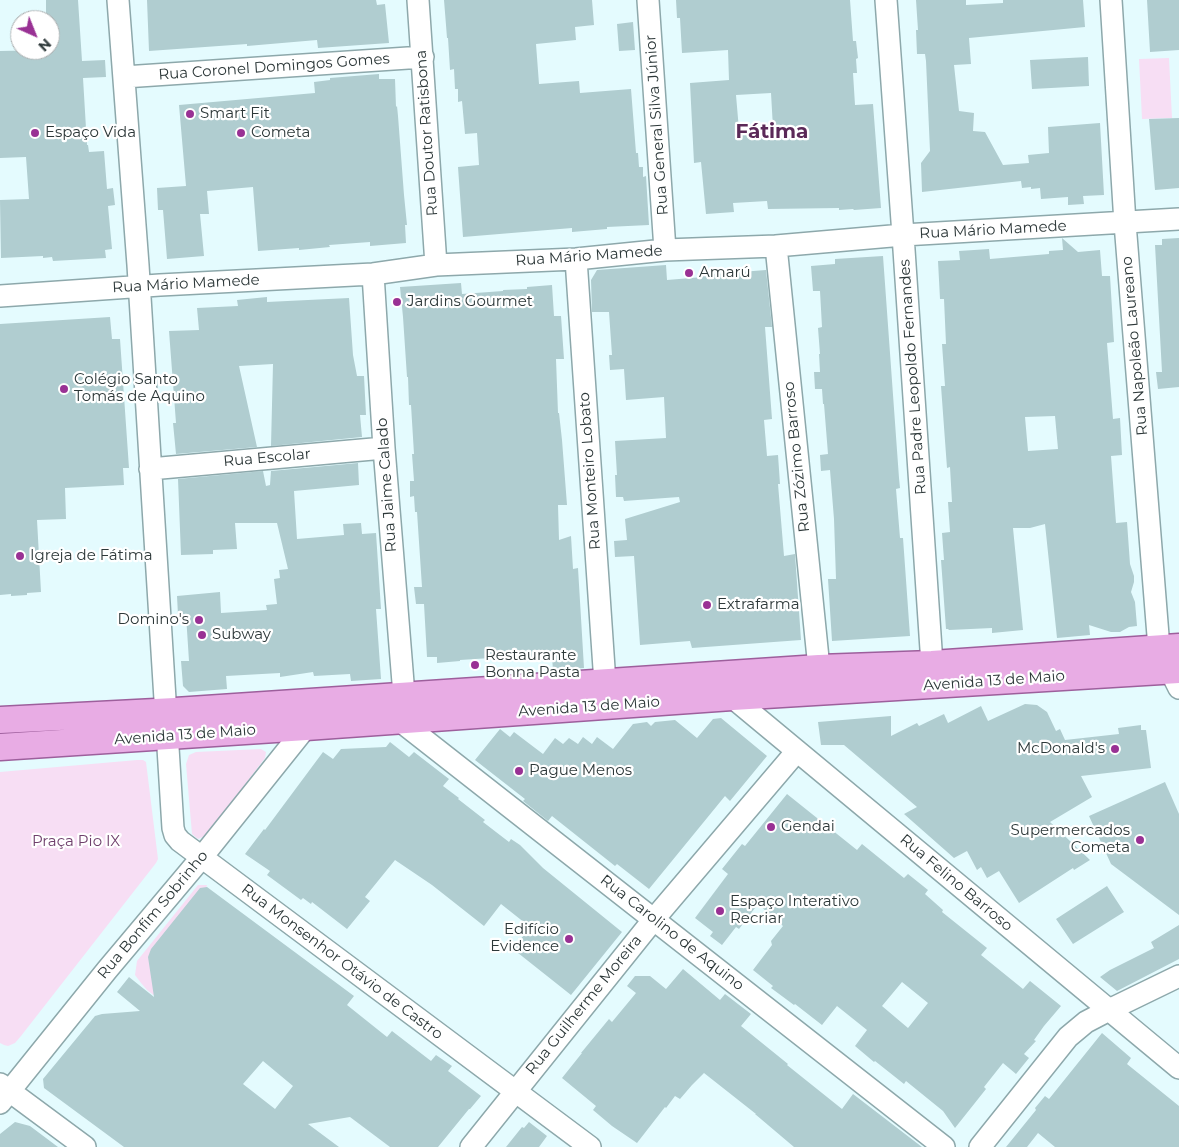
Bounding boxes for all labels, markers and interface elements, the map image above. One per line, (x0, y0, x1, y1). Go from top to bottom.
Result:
north arrow (10, 10, 60, 60)
street label: Rua General Silva Júnior (642, 34, 672, 216)
text: N (34, 35, 55, 55)
street label: Rua Doutor Ratisbona (412, 49, 442, 217)
street label: Rua Coronel Domingos Gomes (158, 50, 390, 84)
place label: Smart Fit (200, 105, 270, 123)
marker: Smart Fit (184, 108, 196, 120)
district label: Fátima (736, 120, 808, 144)
place label: Espaço Vida (45, 124, 136, 142)
place label: Cometa (251, 124, 310, 142)
marker: Espaço Vida (29, 127, 41, 139)
marker: Cometa (235, 127, 247, 139)
street label: Rua Mário Mamede (919, 217, 1067, 243)
street label: Rua Mário Mamede (515, 242, 663, 270)
street label: Rua Napoleão Laureano (1118, 255, 1152, 437)
street label: Rua Padre Leopoldo Fernandes (896, 259, 930, 495)
place label: Amarú (699, 264, 751, 282)
marker: Amarú (683, 267, 695, 279)
street label: Rua Mário Mamede (112, 271, 260, 297)
place label: Jardins Gourmet (407, 293, 533, 311)
marker: Jardins Gourmet (391, 296, 403, 308)
place label: Colégio Santo Tomás de Aquino (74, 371, 205, 406)
street label: Rua Zózimo Barroso (780, 381, 814, 533)
marker: Colégio Santo Tomás de Aquino (58, 383, 70, 395)
street label: Rua Monteiro Lobato (576, 392, 604, 550)
street label: Rua Jaime Calado (373, 417, 401, 553)
street label: Rua Escolar (223, 445, 311, 471)
place label: Igreja de Fátima (30, 547, 153, 565)
marker: Igreja de Fátima (14, 550, 26, 562)
place label: Extrafarma (717, 596, 800, 614)
marker: Extrafarma (701, 599, 713, 611)
place label: Domino's (118, 611, 189, 629)
marker: Domino's (193, 614, 205, 626)
place label: Subway (212, 626, 271, 644)
marker: Subway (196, 629, 208, 641)
place label: Restaurante Bonna Pasta (485, 647, 580, 682)
marker: Restaurante Bonna Pasta (469, 659, 481, 671)
street label: Avenida 13 de Maio (923, 667, 1065, 695)
street label: Avenida 13 de Maio (518, 693, 660, 721)
street label: Avenida 13 de Maio (114, 721, 256, 749)
place label: McDonald's (1017, 740, 1105, 758)
marker: McDonald's (1109, 743, 1121, 755)
place label: Pague Menos (529, 762, 632, 780)
marker: Pague Menos (513, 765, 525, 777)
place label: Gendai (781, 818, 835, 836)
marker: Gendai (765, 821, 777, 833)
place label: Supermercados Cometa (1011, 822, 1130, 857)
street label: Rua Felino Barroso (896, 831, 1016, 935)
park label: Praça Pio IX (32, 833, 120, 851)
marker: Supermercados Cometa (1134, 834, 1146, 846)
street label: Rua Bonfim Sobrinho (94, 847, 212, 983)
street label: Rua Carolino de Aquino (597, 871, 747, 995)
street label: Rua Monsenhor Otávio de Castro (238, 880, 446, 1044)
place label: Espaço Interativo Recriar (730, 893, 859, 928)
marker: Espaço Interativo Recriar (714, 905, 726, 917)
place label: Edifício Evidence (490, 921, 559, 956)
street label: Rua Guilherme Moreira (522, 932, 646, 1078)
marker: Edifício Evidence (563, 933, 575, 945)

